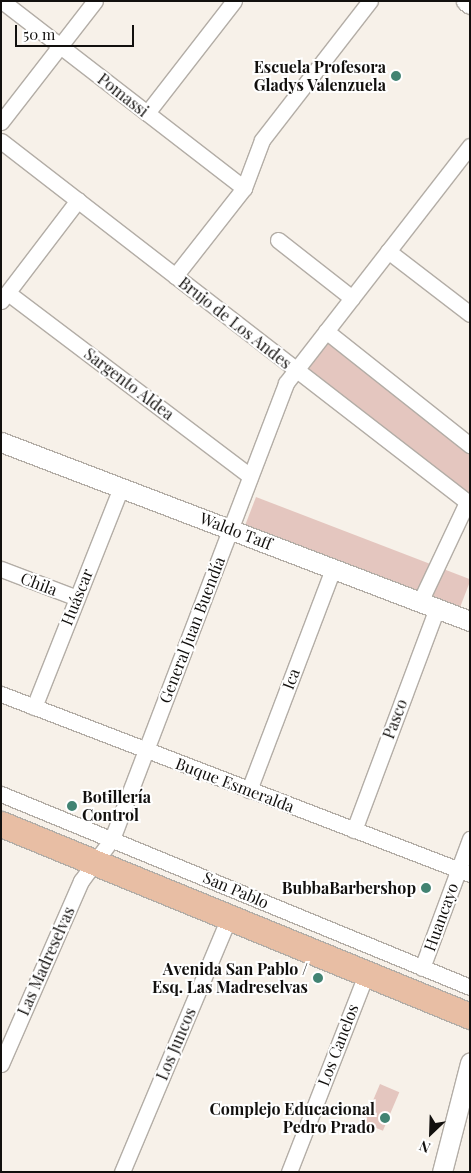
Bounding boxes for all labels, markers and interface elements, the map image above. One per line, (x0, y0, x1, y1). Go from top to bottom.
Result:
scale bar (18, 15, 136, 47)
text: 50 m (23, 24, 55, 44)
place label: Escuela Profesora Gladys Valenzuela (253, 57, 386, 95)
street label: Pomassi (94, 69, 152, 121)
marker: Escuela Profesora Gladys Valenzuela (390, 70, 402, 82)
street label: Brujo de Los Andes (175, 273, 295, 373)
street label: Sargento Aldea (80, 344, 178, 424)
street label: Waldo Taff (197, 508, 275, 554)
street label: General Juan Buendía (155, 554, 229, 706)
street label: Huáscar (57, 566, 97, 628)
street label: Chila (18, 568, 60, 600)
street label: Ica (278, 666, 304, 692)
street label: Pasco (379, 696, 411, 742)
street label: Buque Esmeralda (173, 754, 297, 816)
place label: Botillería Control (82, 787, 151, 825)
marker: Botillería Control (66, 800, 78, 812)
street label: San Pablo (200, 868, 272, 912)
place label: BubbaBarbershop (282, 878, 416, 898)
street label: Huancayo (420, 880, 462, 954)
marker: BubbaBarbershop (420, 882, 432, 894)
street label: Las Madreselvas (13, 904, 79, 1018)
place label: Avenida San Pablo / Esq. Las Madreselvas (152, 959, 308, 997)
marker: Avenida San Pablo / Esq. Las Madreselvas (312, 972, 324, 984)
street label: Los Canelos (314, 1001, 362, 1089)
street label: Los Juncos (152, 1005, 200, 1083)
place label: Complejo Educacional Pedro Prado (210, 1099, 375, 1137)
north arrow (406, 1108, 456, 1158)
marker: Complejo Educacional Pedro Prado (379, 1112, 391, 1124)
text: N (416, 1136, 433, 1158)

